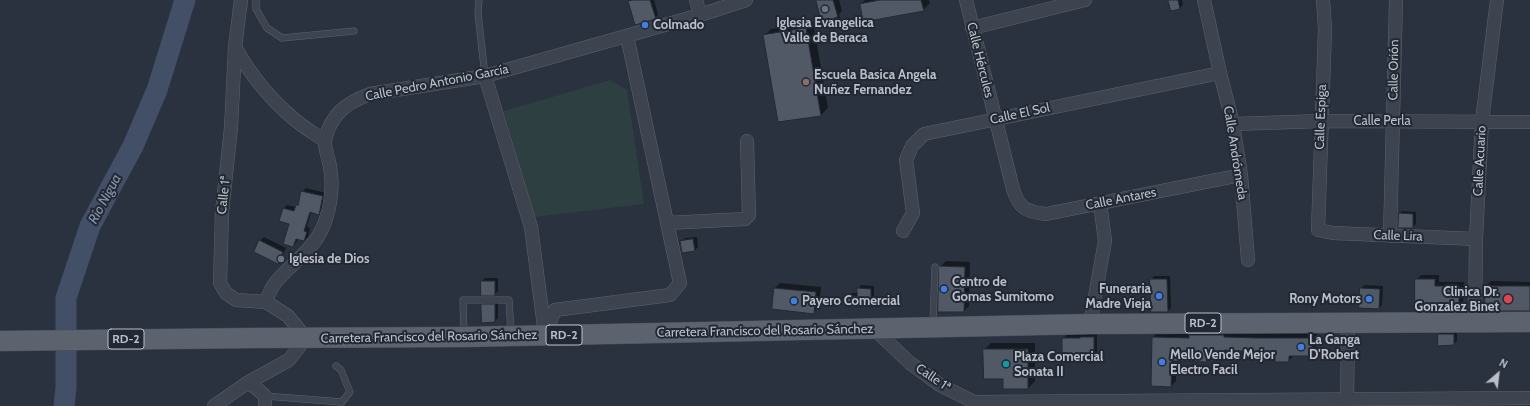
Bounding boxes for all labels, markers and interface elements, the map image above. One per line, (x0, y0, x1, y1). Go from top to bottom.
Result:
marker: Iglesia Evangelica Valle de Beraca (820, 4, 830, 14)
place label: Iglesia Evangelica Valle de Beraca (776, 15, 874, 46)
place label: Colmado (653, 17, 704, 33)
marker: Colmado (640, 20, 650, 30)
street label: Calle Hércules (963, 21, 997, 99)
street label: Calle Orión (1386, 39, 1402, 101)
street label: Calle Pedro Antonio García (364, 61, 510, 105)
place label: Escuela Basica Angela Nuñez Fernandez (814, 67, 936, 98)
marker: Escuela Basica Angela Nuñez Fernandez (801, 77, 811, 87)
street label: Calle Espiga (1312, 84, 1330, 150)
street label: Calle El Sol (989, 100, 1051, 128)
street label: Calle Andrómeda (1220, 105, 1250, 201)
street label: Calle Perla (1353, 113, 1411, 129)
street label: Calle Acuario (1470, 125, 1490, 197)
water label: Río Nigua (85, 171, 125, 227)
street label: Calle 1ª (214, 175, 234, 215)
street label: Calle Antares (1084, 185, 1158, 213)
street label: Calle Lira (1373, 227, 1423, 245)
place label: Iglesia de Dios (289, 251, 369, 267)
marker: Iglesia de Dios (276, 254, 286, 264)
place label: Centro de Gomas Sumitomo (952, 274, 1054, 305)
place label: Funeraria Madre Vieja (1085, 281, 1151, 312)
marker: Centro de Gomas Sumitomo (939, 284, 949, 294)
place label: Clinica Dr. Gonzalez Binet (1415, 284, 1499, 315)
marker: Funeraria Madre Vieja (1154, 291, 1164, 301)
place label: Rony Motors (1289, 291, 1361, 307)
place label: Payero Comercial (802, 293, 900, 309)
marker: Clinica Dr. Gonzalez Binet (1502, 293, 1514, 305)
marker: Rony Motors (1364, 294, 1374, 304)
marker: Payero Comercial (789, 296, 799, 306)
road number: RD-2 (1185, 313, 1221, 333)
street label: Carretera Francisco del Rosario Sánchez (656, 321, 874, 341)
road number: RD-2 (546, 325, 582, 345)
street label: Carretera Francisco del Rosario Sánchez (320, 327, 538, 347)
road number: RD-2 (108, 329, 144, 349)
place label: La Ganga D'Robert (1309, 332, 1360, 363)
marker: La Ganga D'Robert (1296, 342, 1306, 352)
place label: Mello Vende Mejor Electro Facil (1170, 347, 1275, 378)
place label: Plaza Comercial Sonata II (1014, 349, 1103, 380)
north arrow (1478, 354, 1518, 394)
text: N (1497, 355, 1510, 371)
marker: Mello Vende Mejor Electro Facil (1157, 357, 1167, 367)
marker: Plaza Comercial Sonata II (1001, 359, 1011, 369)
street label: Calle 1ª (913, 361, 953, 395)

